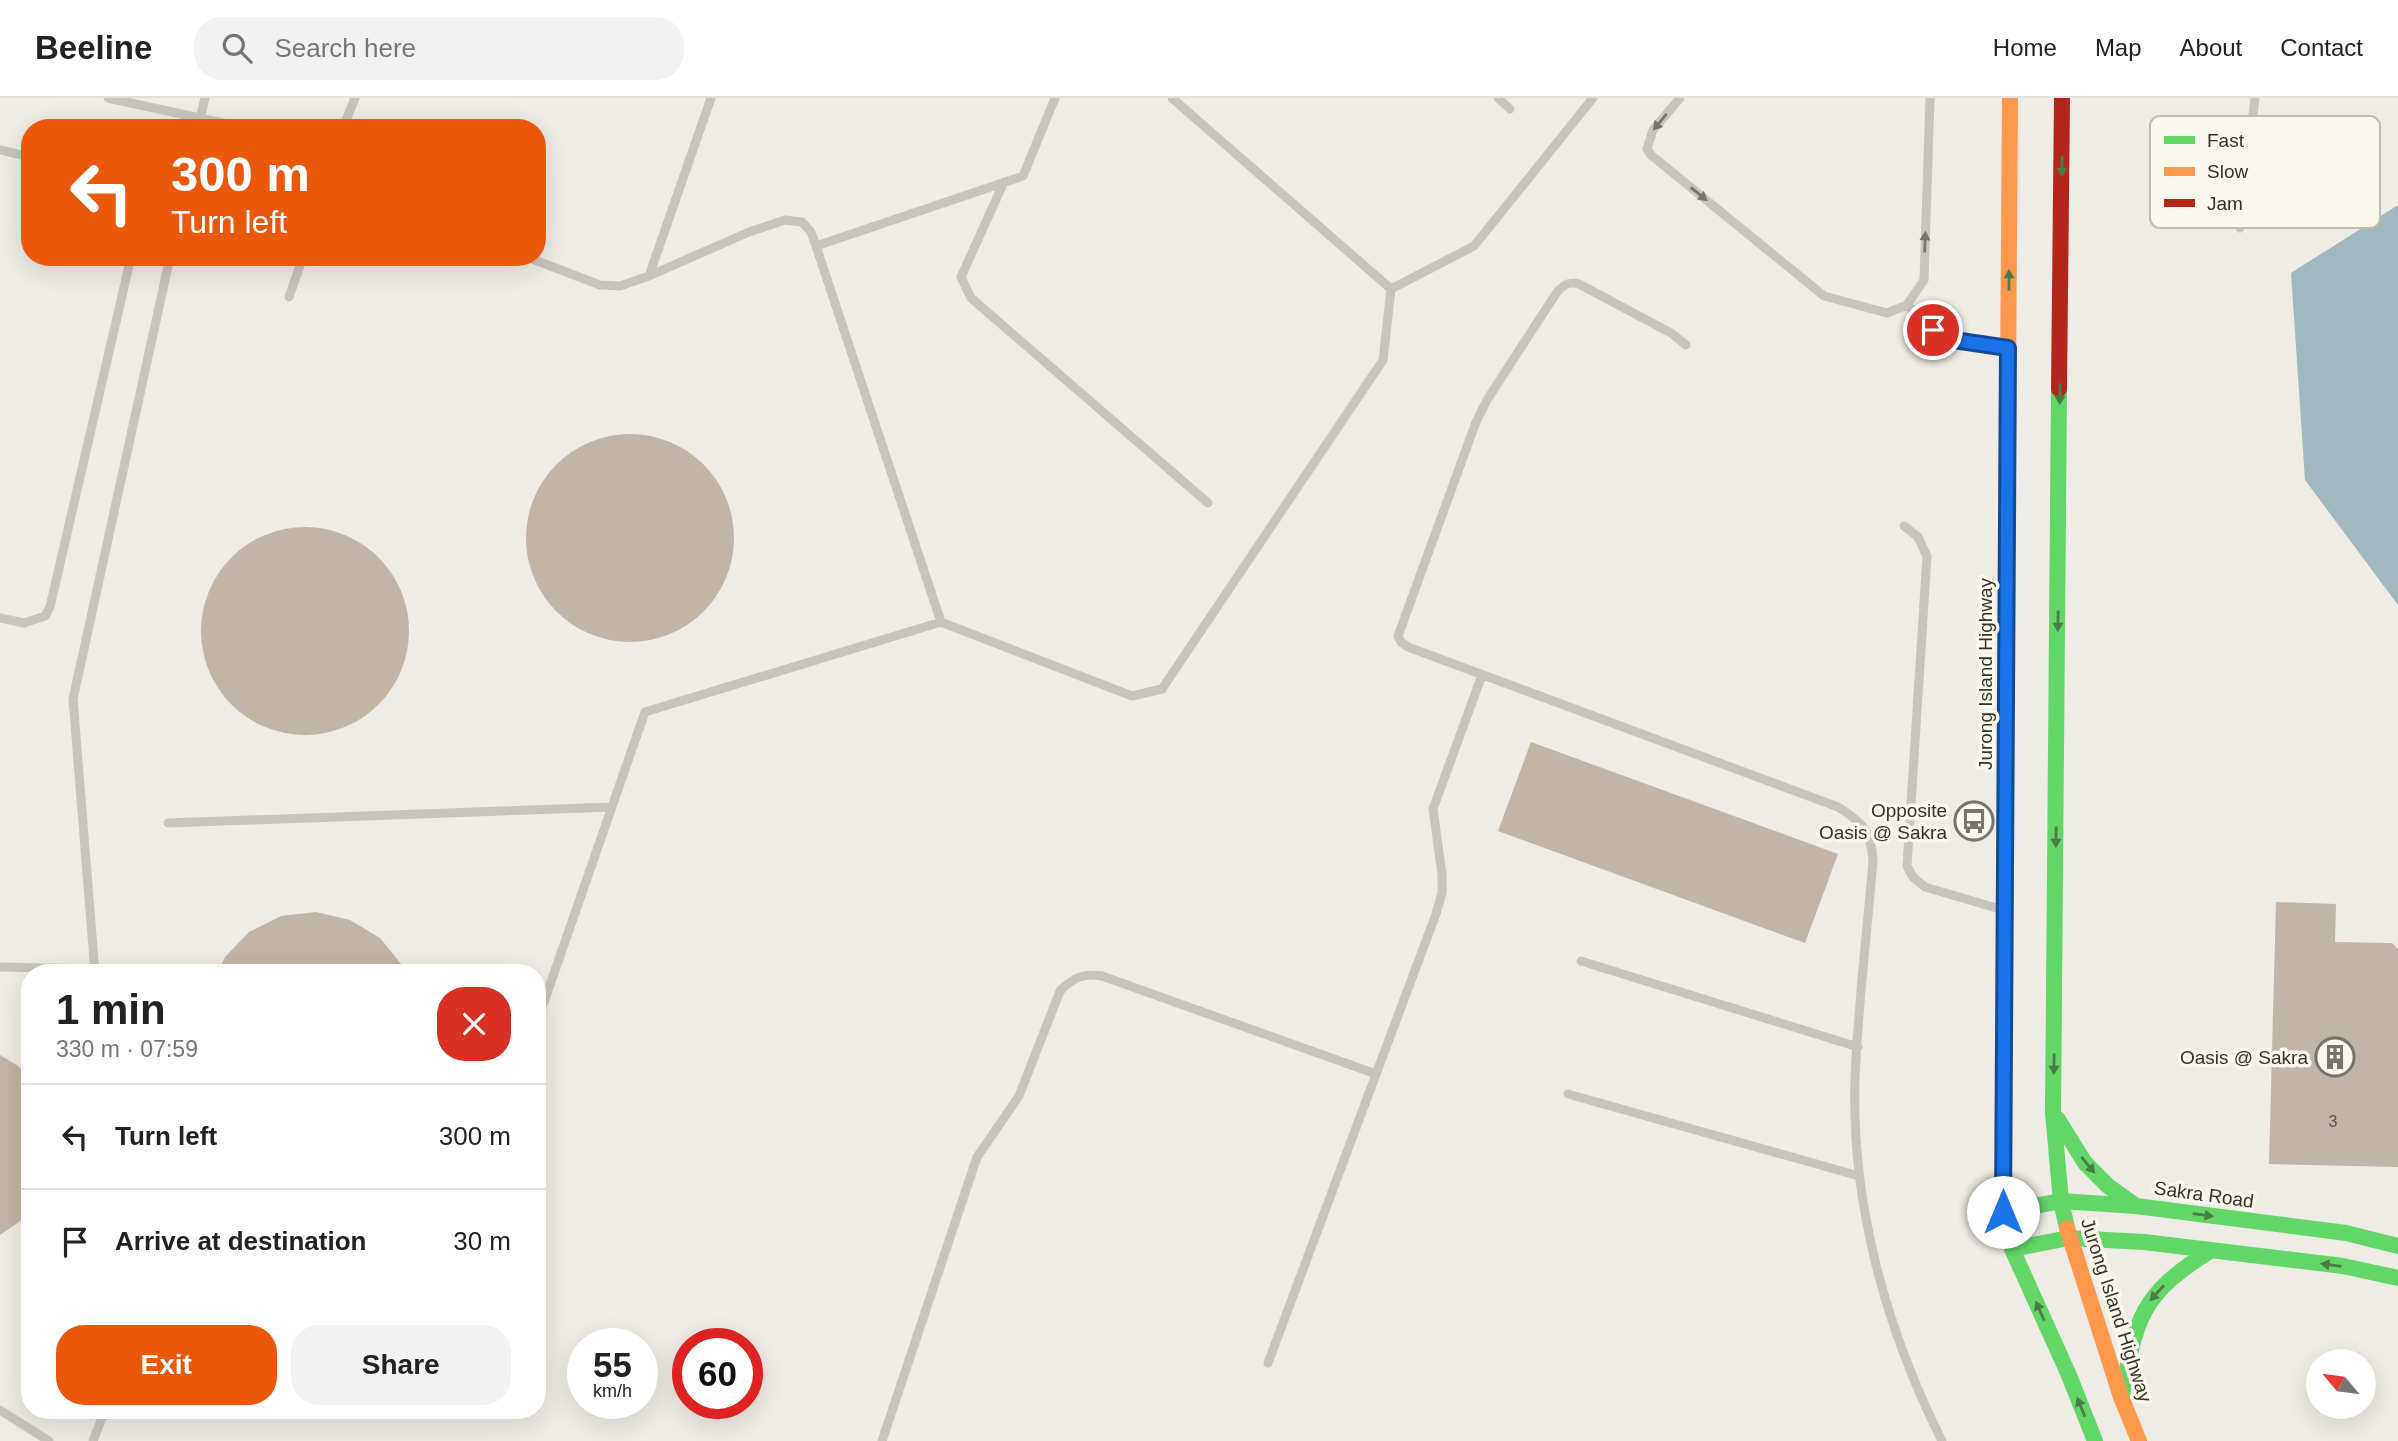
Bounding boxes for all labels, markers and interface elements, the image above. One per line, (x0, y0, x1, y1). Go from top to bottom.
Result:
search box (194, 17, 684, 80)
text: Beeline (35, 29, 152, 66)
icon: search (218, 29, 256, 67)
text: Search here (274, 33, 416, 63)
text: Home (1993, 34, 2057, 61)
text: Map (2095, 34, 2142, 61)
text: About (2180, 34, 2242, 61)
text: Contact (2280, 34, 2363, 61)
one-way arrow (1653, 113, 1668, 130)
legend (2150, 116, 2380, 228)
text: Fast (2207, 130, 2245, 151)
icon: left (56, 147, 147, 238)
text: 300 m (171, 147, 310, 201)
one-way arrow (2056, 155, 2068, 177)
text: Slow (2207, 161, 2248, 182)
one-way arrow (1689, 186, 1707, 201)
text: Jam (2207, 193, 2243, 214)
text: Turn left (171, 204, 287, 240)
one-way arrow (1920, 231, 1931, 253)
one-way arrow (2003, 268, 2014, 290)
pin (1903, 300, 1963, 360)
icon: arrive (1914, 311, 1952, 349)
one-way arrow (2054, 383, 2066, 405)
street label: Jurong Island Highway (1975, 577, 1996, 770)
one-way arrow (2052, 610, 2064, 632)
place label: Opposite Oasis @ Sakra (1819, 800, 1947, 843)
bus stop icon: Opposite Oasis @ Sakra (1953, 800, 1995, 842)
one-way arrow (2050, 826, 2062, 848)
text: 1 min (56, 986, 166, 1033)
button: close (437, 987, 511, 1061)
text: 330 m · 07:59 (56, 1036, 198, 1062)
building icon: Oasis @ Sakra (2314, 1036, 2356, 1078)
place label: Oasis @ Sakra (2180, 1047, 2308, 1068)
one-way arrow (2048, 1053, 2060, 1075)
house number: 3 (2329, 1113, 2338, 1130)
icon: left (56, 1118, 94, 1156)
text: Turn left (115, 1121, 217, 1151)
text: 300 m (439, 1121, 511, 1151)
one-way arrow (2080, 1156, 2096, 1174)
position arrow (1966, 1175, 2040, 1249)
street label: Sakra Road (2153, 1177, 2255, 1212)
one-way arrow (2193, 1210, 2215, 1221)
street label: Jurong Island Highway (2077, 1216, 2156, 1405)
icon: arrive (56, 1223, 94, 1261)
text: Arrive at destination (115, 1226, 366, 1256)
text: 30 m (453, 1226, 511, 1256)
one-way arrow (2320, 1259, 2342, 1270)
one-way arrow (2150, 1284, 2166, 1301)
one-way arrow (2034, 1301, 2046, 1321)
button: Exit (56, 1325, 277, 1405)
button: Share (291, 1325, 511, 1405)
speed limit sign: 60 (672, 1328, 763, 1419)
text: 55 (593, 1345, 632, 1384)
north arrow (2306, 1349, 2376, 1419)
map controls (2306, 1349, 2376, 1419)
text: km/h (593, 1381, 632, 1401)
one-way arrow (2076, 1396, 2087, 1417)

